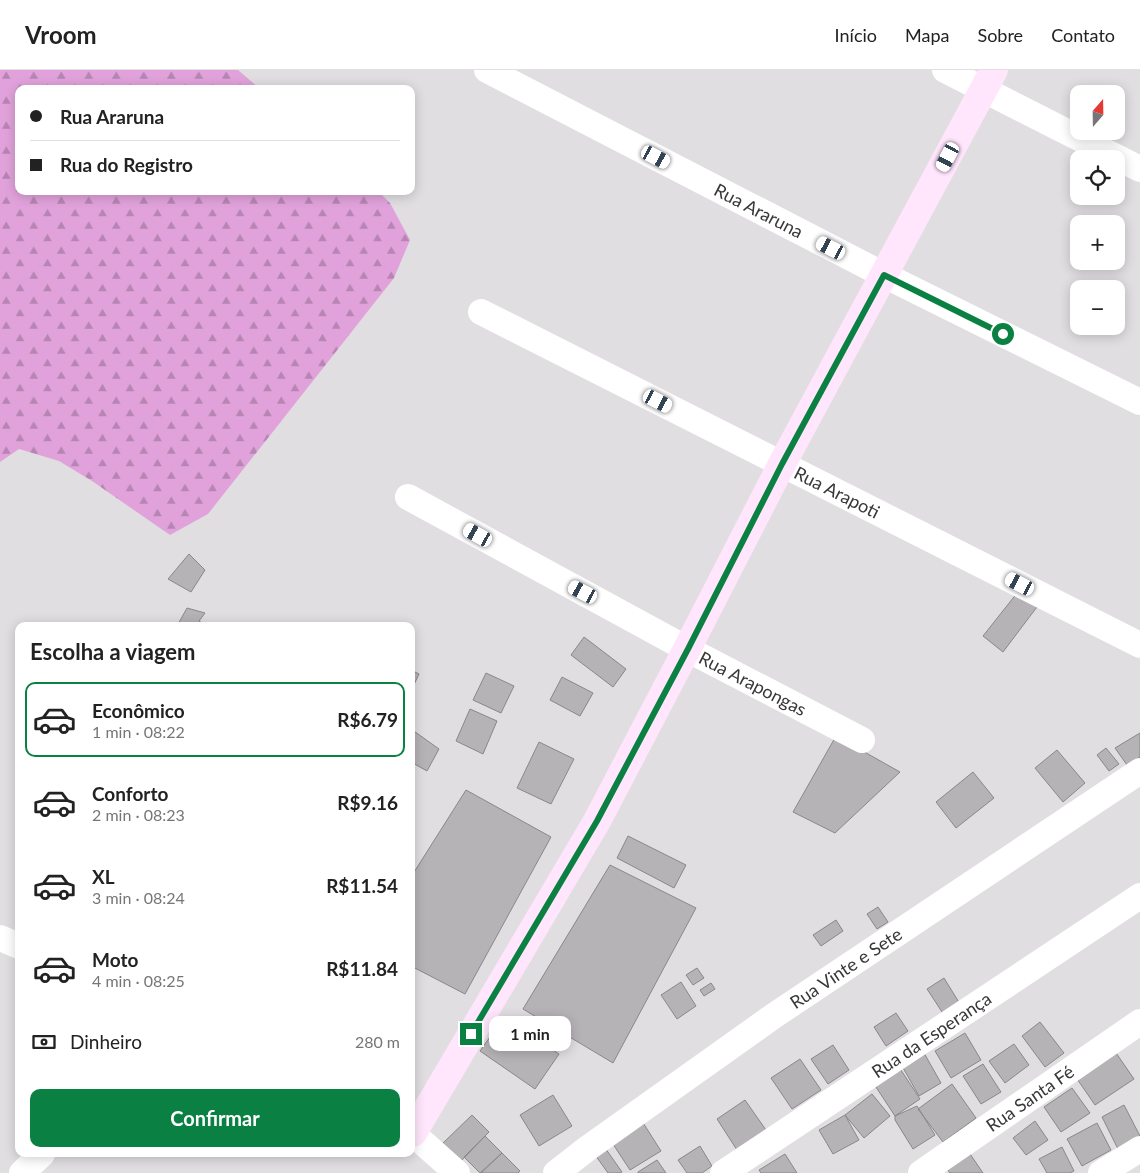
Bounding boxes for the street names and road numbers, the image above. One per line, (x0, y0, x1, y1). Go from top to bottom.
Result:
street label: Rua Araruna (711, 178, 807, 242)
street label: Rua Arapoti (791, 461, 883, 523)
street label: Rua Arapongas (696, 646, 810, 720)
street label: Rua Vinte e Sete (785, 923, 906, 1013)
street label: Rua da Esperança (867, 987, 995, 1082)
street label: Rua Santa Fé (981, 1060, 1078, 1136)

